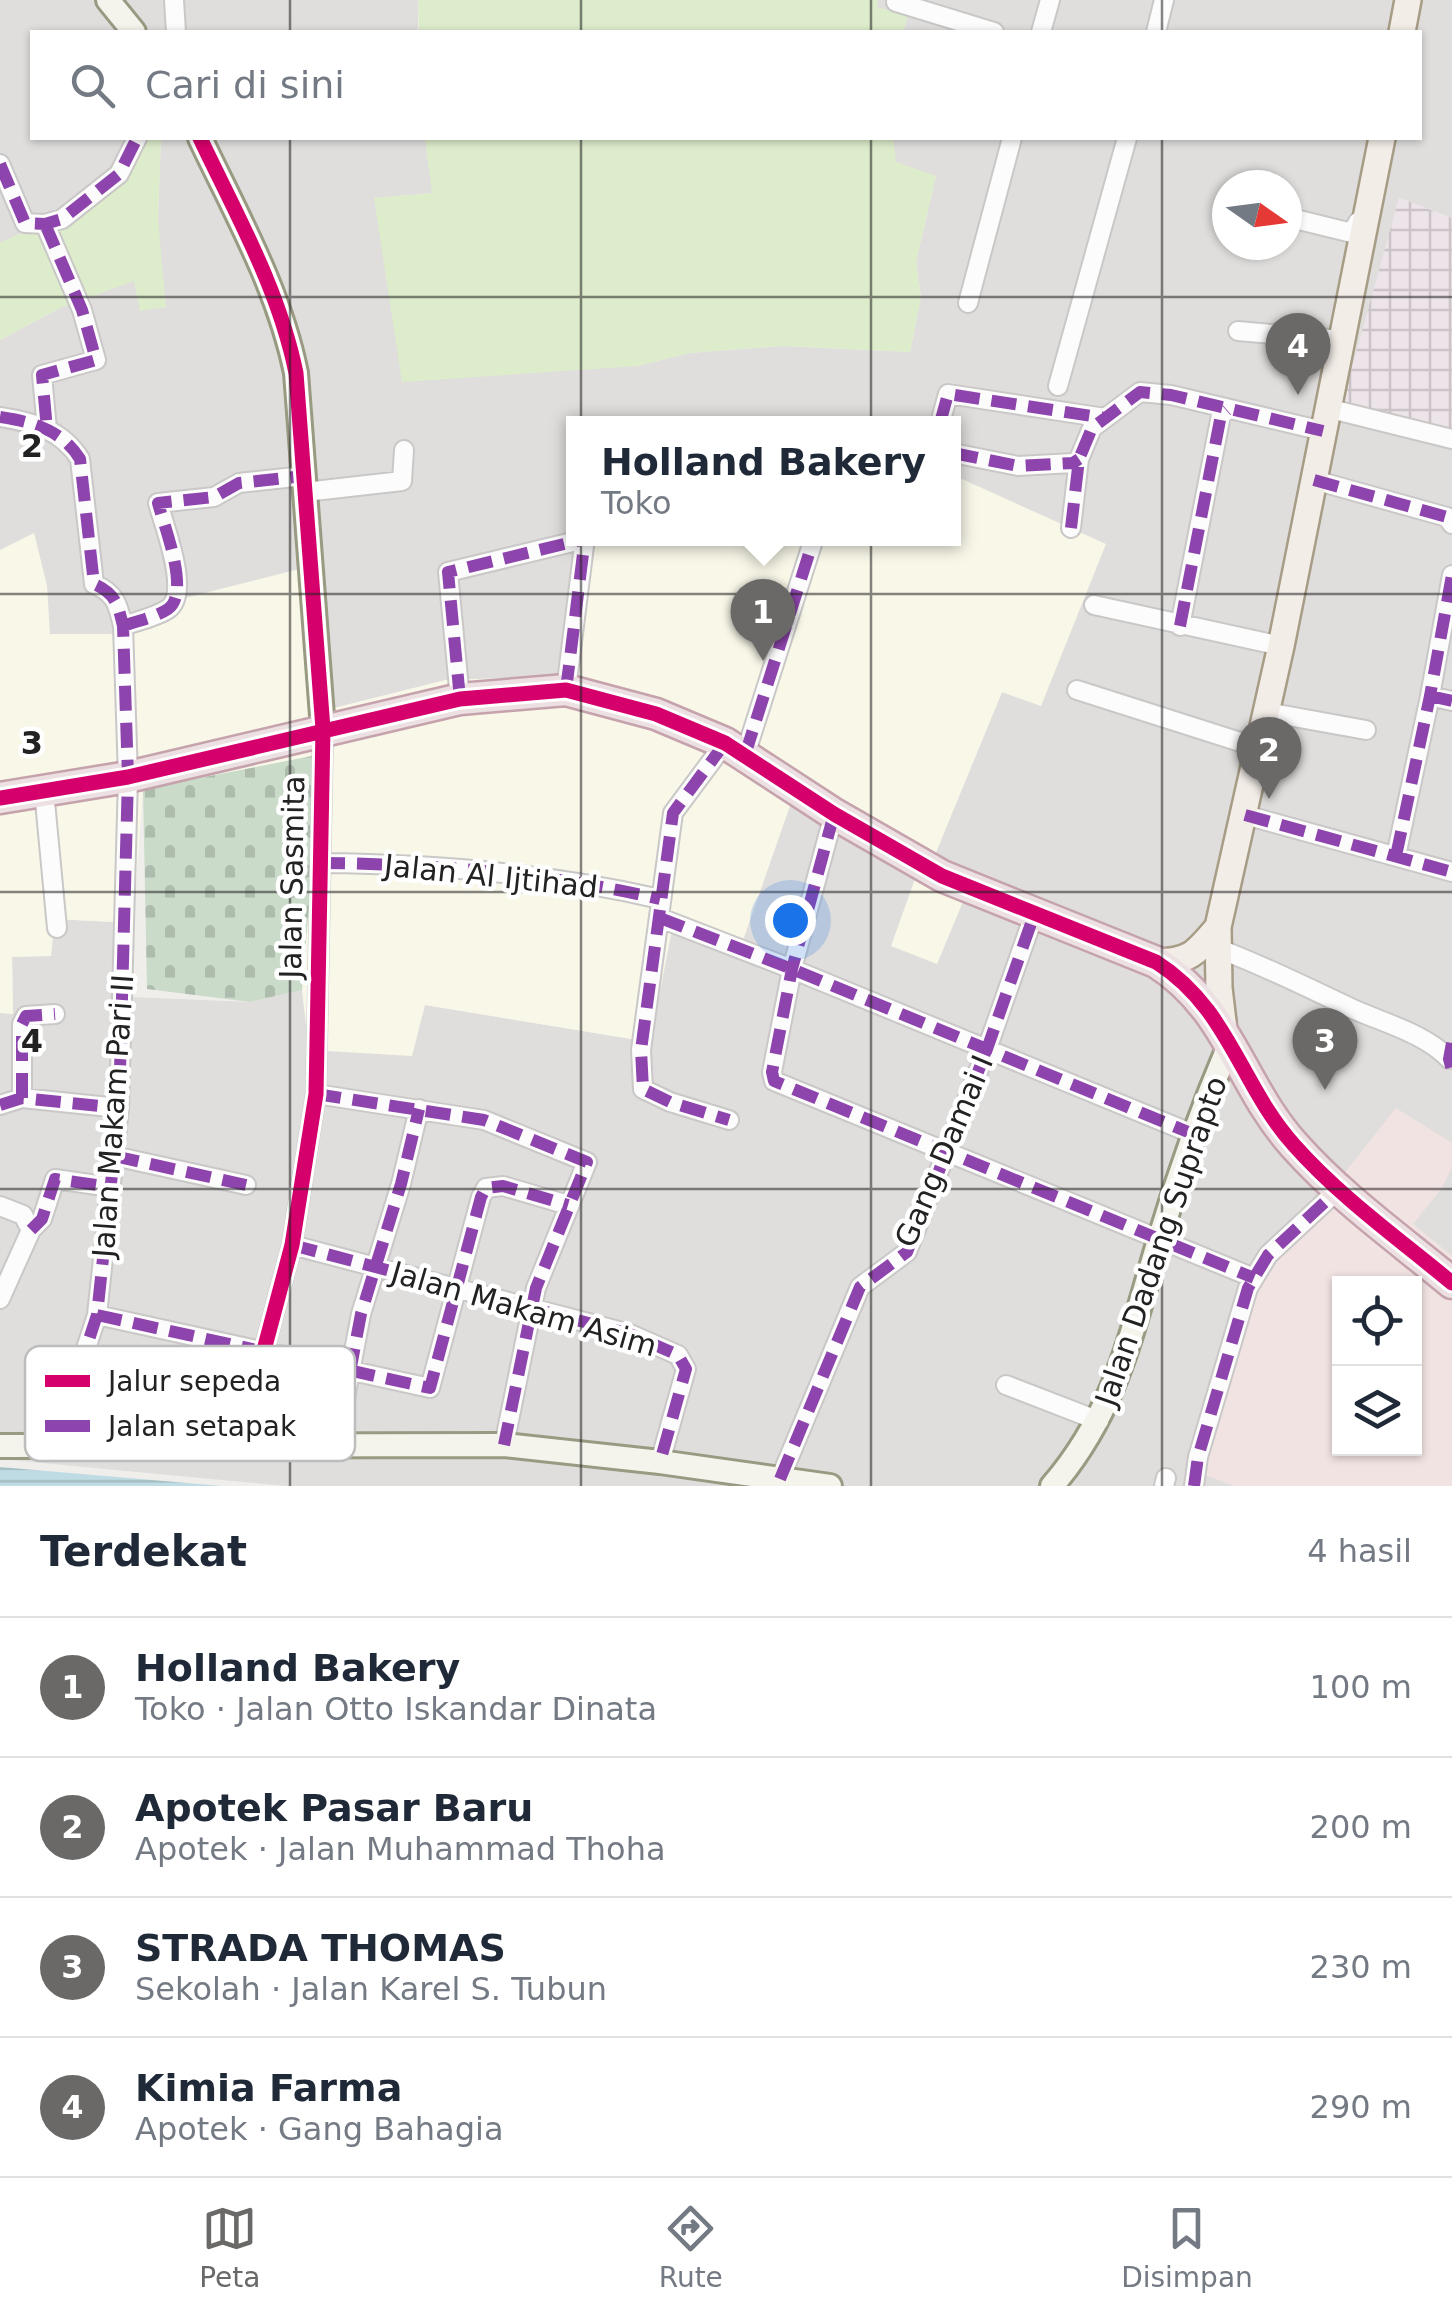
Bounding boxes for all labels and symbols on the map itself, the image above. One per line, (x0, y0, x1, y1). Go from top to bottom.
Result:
north arrow (1212, 170, 1302, 260)
pin: 4 (1266, 312, 1330, 395)
text: 2 (21, 427, 43, 465)
pin: 1 (730, 578, 796, 661)
pin: 2 (1236, 716, 1302, 799)
text: 3 (21, 724, 43, 762)
street label: Jalan Sasmita (273, 775, 311, 981)
street label: Jalan Al Ijtihad (380, 847, 600, 905)
your location (765, 895, 816, 946)
street label: Jalan Makam Pari II (86, 973, 140, 1261)
pin: 3 (1292, 1008, 1358, 1090)
text: 4 (21, 1022, 43, 1060)
street label: Gang Damai I (888, 1050, 1000, 1252)
street label: Jalan Dadang Suprapto (1087, 1072, 1234, 1412)
street label: Jalan Makam Asim (385, 1254, 661, 1364)
legend (25, 1346, 355, 1461)
text: Jalur sepeda (106, 1365, 281, 1398)
text: Jalan setapak (106, 1410, 297, 1443)

